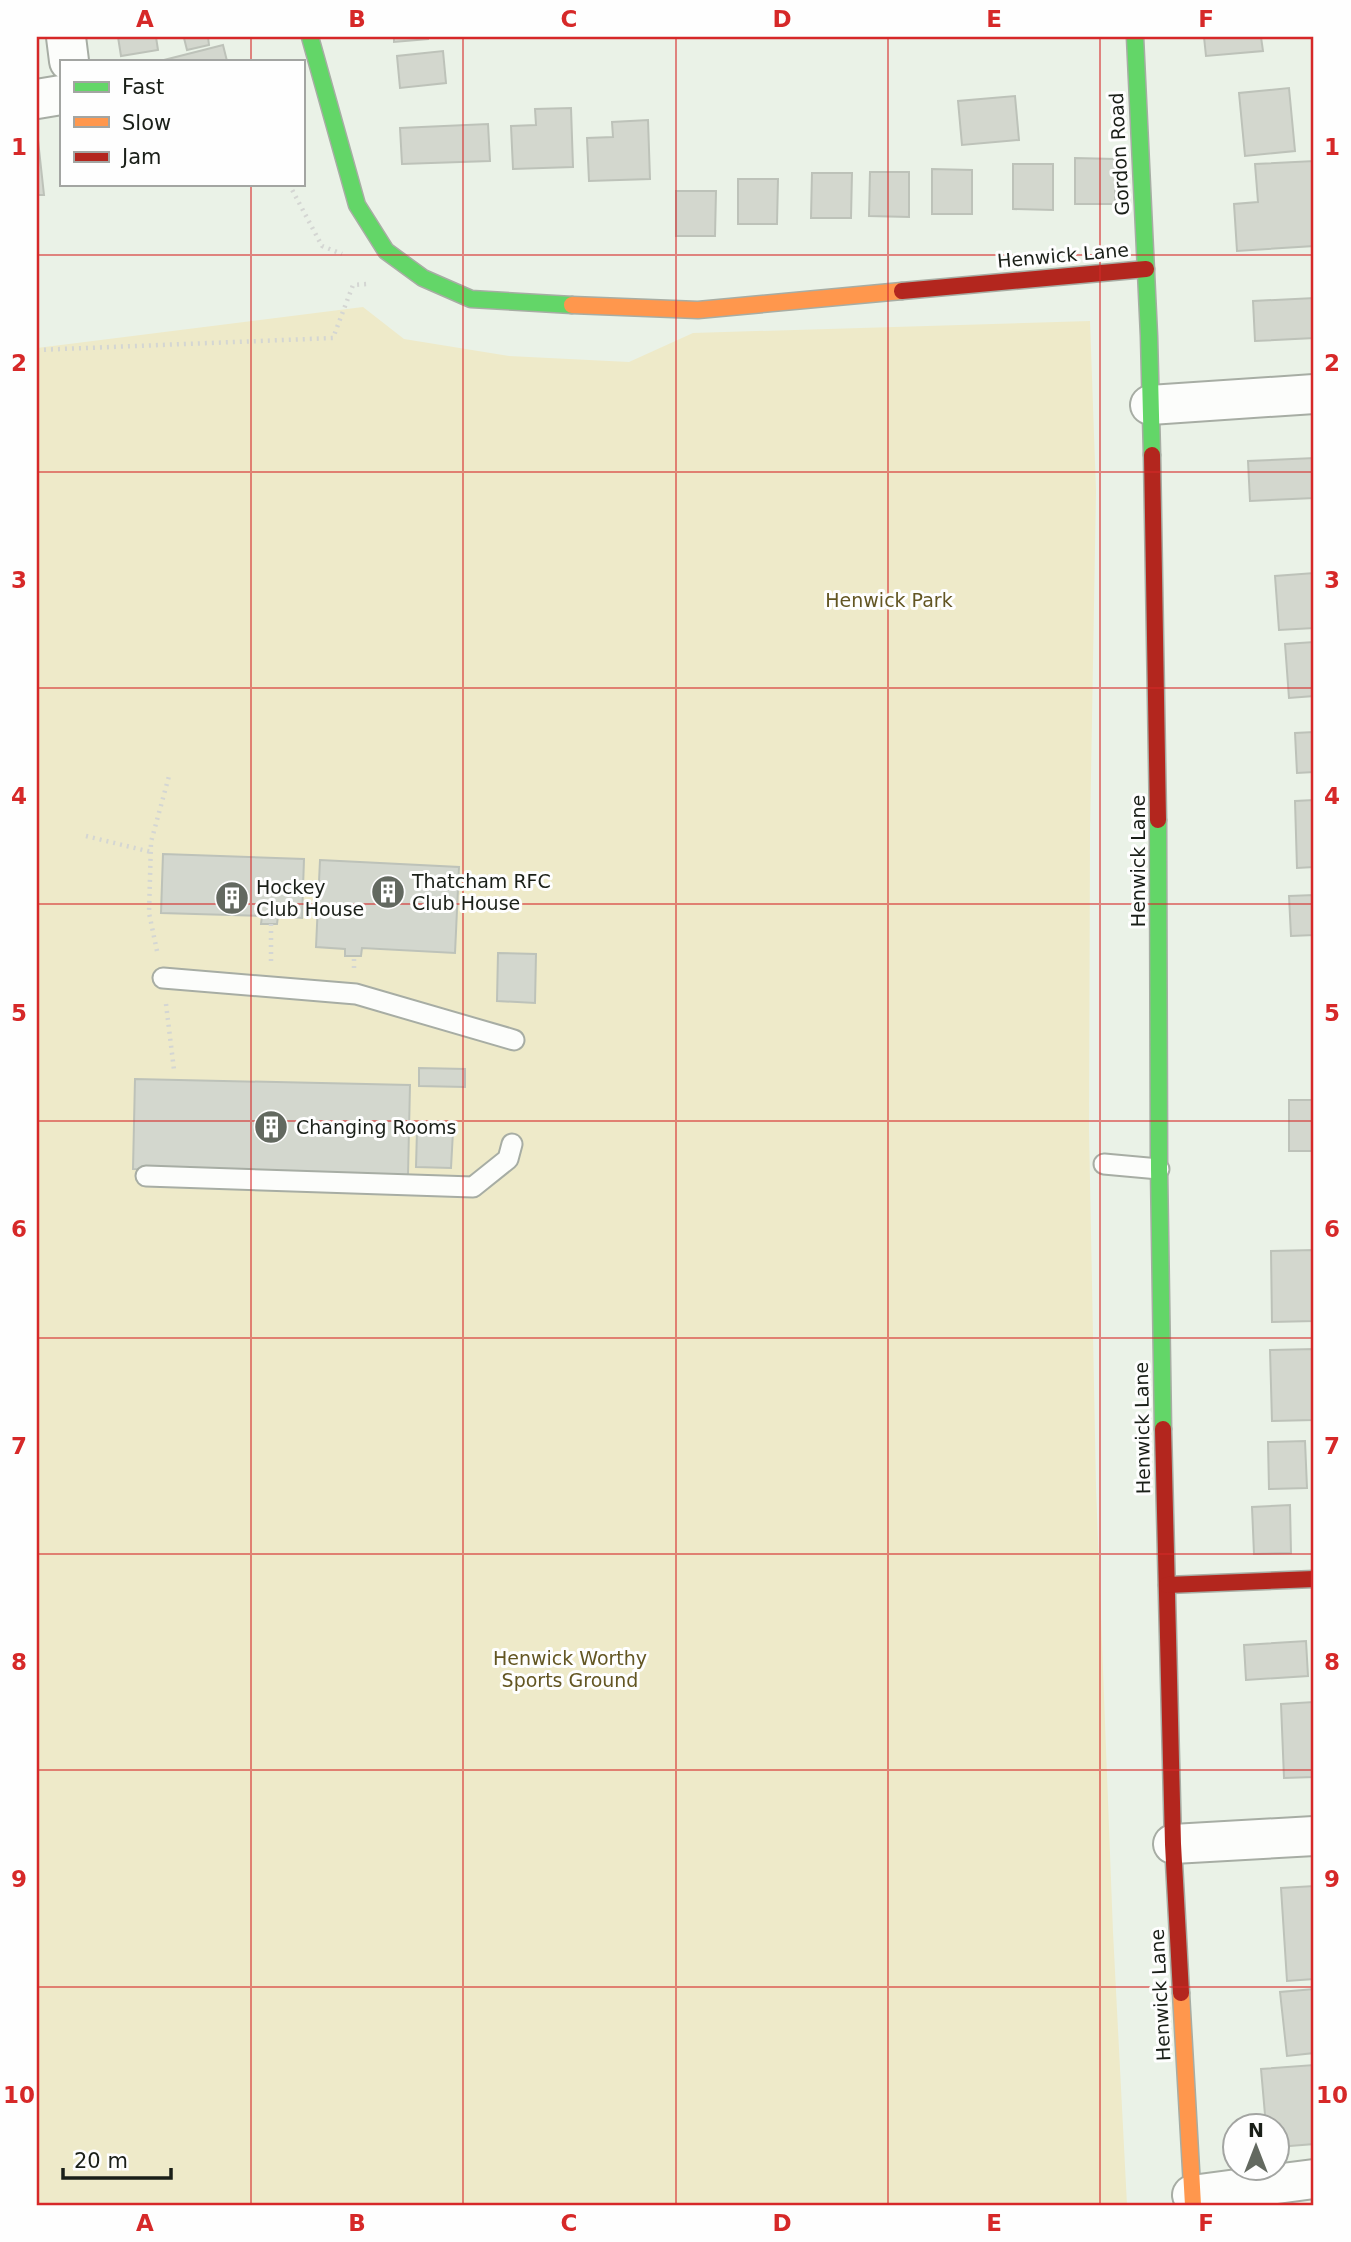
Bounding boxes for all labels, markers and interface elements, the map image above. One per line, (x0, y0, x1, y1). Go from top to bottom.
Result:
text: A (136, 6, 154, 32)
text: B (348, 6, 366, 32)
text: C (561, 6, 577, 32)
text: D (772, 6, 792, 32)
text: E (986, 6, 1002, 32)
text: F (1198, 6, 1214, 32)
legend (60, 60, 304, 186)
text: Fast (122, 75, 164, 99)
street label: Gordon Road (1105, 92, 1133, 216)
text: Slow (122, 111, 171, 135)
text: 1 (11, 134, 27, 160)
text: 1 (1324, 134, 1340, 160)
text: Jam (120, 145, 162, 169)
street label: Henwick Lane (996, 238, 1130, 272)
text: 2 (11, 350, 27, 376)
text: 2 (1324, 350, 1340, 376)
text: 3 (11, 567, 27, 593)
text: 3 (1324, 567, 1340, 593)
park label: Henwick Park (825, 589, 953, 611)
text: 4 (11, 783, 27, 809)
text: 4 (1324, 783, 1340, 809)
street label: Henwick Lane (1127, 795, 1149, 927)
place label: Thatcham RFC Club House (411, 870, 551, 914)
building icon: Thatcham RFC Club House (369, 873, 407, 911)
place label: Hockey Club House (256, 876, 364, 920)
building icon: Hockey Club House (213, 879, 251, 917)
text: 5 (11, 1000, 27, 1026)
text: 5 (1324, 1000, 1340, 1026)
building icon: Changing Rooms (252, 1108, 290, 1146)
place label: Changing Rooms (296, 1116, 456, 1138)
text: 6 (11, 1216, 27, 1242)
text: 6 (1324, 1216, 1340, 1242)
street label: Henwick Lane (1130, 1362, 1154, 1494)
text: 7 (11, 1433, 27, 1459)
text: 7 (1324, 1433, 1340, 1459)
park label: Henwick Worthy Sports Ground (493, 1647, 647, 1691)
text: 8 (11, 1649, 27, 1675)
text: 8 (1324, 1649, 1340, 1675)
text: 9 (11, 1866, 27, 1892)
text: 9 (1324, 1866, 1340, 1892)
street label: Henwick Lane (1146, 1928, 1174, 2062)
text: 10 (3, 2082, 35, 2108)
text: 10 (1316, 2082, 1348, 2108)
north arrow (1222, 2112, 1292, 2182)
text: N (1248, 2119, 1264, 2141)
scale bar (63, 2137, 172, 2181)
text: 20 m (74, 2149, 128, 2173)
text: A (136, 2210, 154, 2236)
text: B (348, 2210, 366, 2236)
text: C (561, 2210, 577, 2236)
text: D (772, 2210, 792, 2236)
text: E (986, 2210, 1002, 2236)
text: F (1198, 2210, 1214, 2236)

